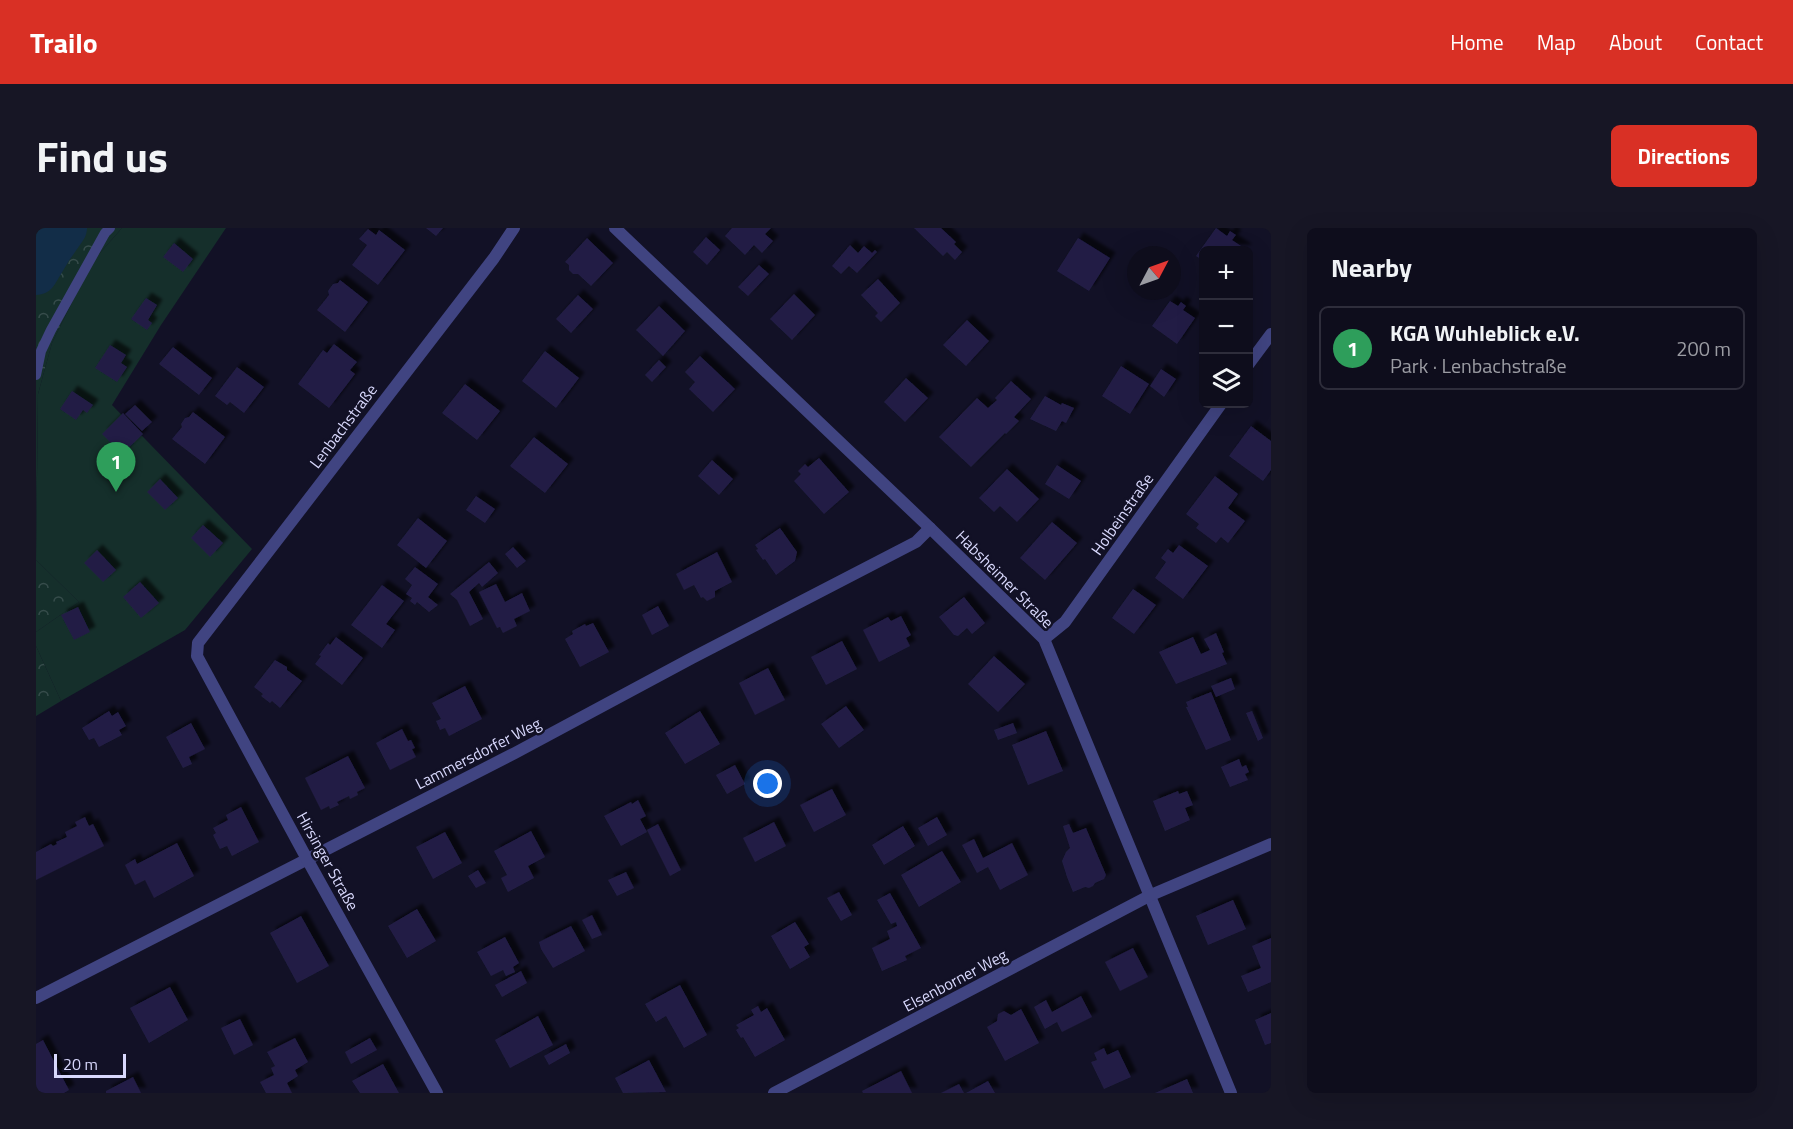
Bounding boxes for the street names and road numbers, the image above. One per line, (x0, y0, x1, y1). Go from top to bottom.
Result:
street label: Lenbachstraße (303, 379, 383, 473)
street label: Holbeinstraße (1085, 468, 1159, 560)
street label: Habsheimer Straße (950, 524, 1060, 634)
street label: Lammersdorfer Weg (411, 711, 545, 795)
street label: Hirsinger Straße (291, 807, 365, 915)
street label: Elsenborner Weg (899, 942, 1011, 1018)

